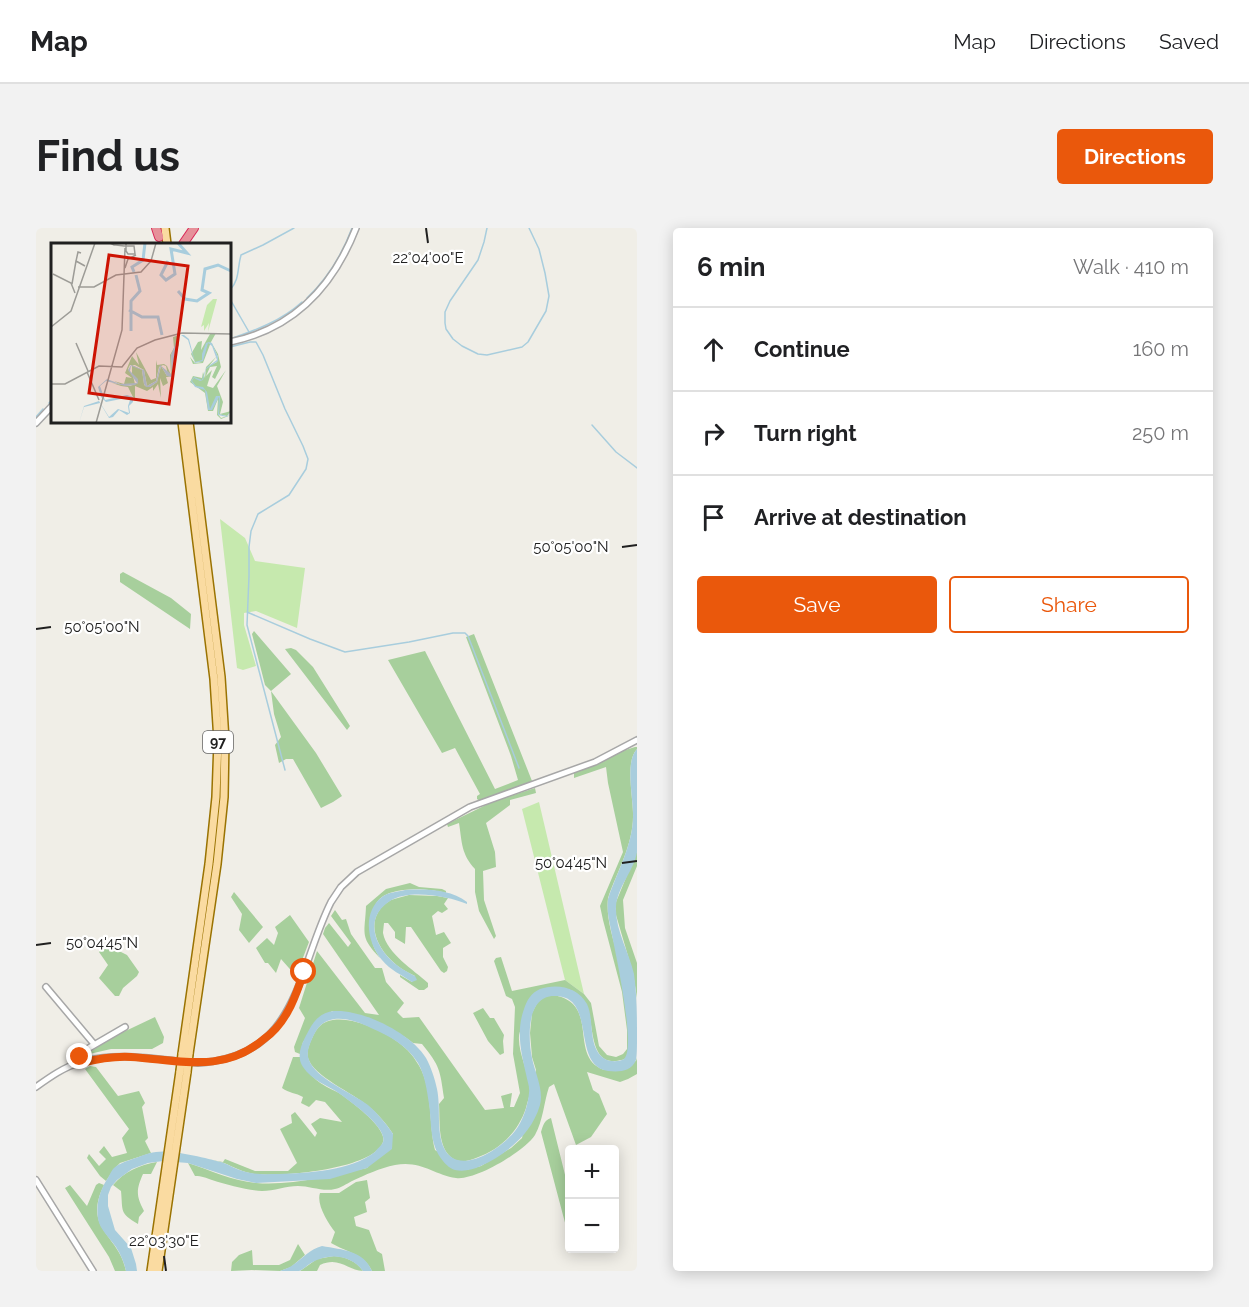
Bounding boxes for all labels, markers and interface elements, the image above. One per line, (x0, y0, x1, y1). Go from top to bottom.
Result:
text: Map (30, 25, 88, 58)
text: Map (953, 29, 996, 54)
text: Directions (1029, 29, 1126, 54)
text: Saved (1159, 29, 1219, 54)
button: Directions (1057, 129, 1213, 184)
text: Find us (36, 132, 180, 181)
inset map (51, 243, 231, 423)
text: 22°04'00"E (392, 249, 464, 267)
text: 6 min (697, 252, 766, 282)
text: Walk · 410 m (1073, 255, 1189, 279)
icon: ahead (697, 333, 730, 366)
text: Continue (754, 336, 850, 362)
text: 160 m (1133, 337, 1189, 361)
icon: right (697, 417, 730, 450)
text: Turn right (754, 420, 857, 446)
text: 250 m (1132, 421, 1189, 445)
icon: arrive (697, 501, 730, 534)
text: Arrive at destination (754, 504, 967, 530)
text: 50°05'00"N (533, 538, 609, 556)
button: Save (697, 576, 937, 633)
button: Share (949, 576, 1189, 633)
text: 50°05'00"N (64, 618, 140, 636)
road number: 97 (203, 731, 233, 753)
text: 50°04'45"N (535, 854, 607, 872)
text: 50°04'45"N (66, 934, 138, 952)
route start (290, 958, 316, 984)
route end (66, 1043, 92, 1069)
map controls (565, 1145, 619, 1253)
button: + (565, 1145, 619, 1199)
button: − (565, 1199, 619, 1253)
text: 22°03'30"E (129, 1232, 199, 1250)

